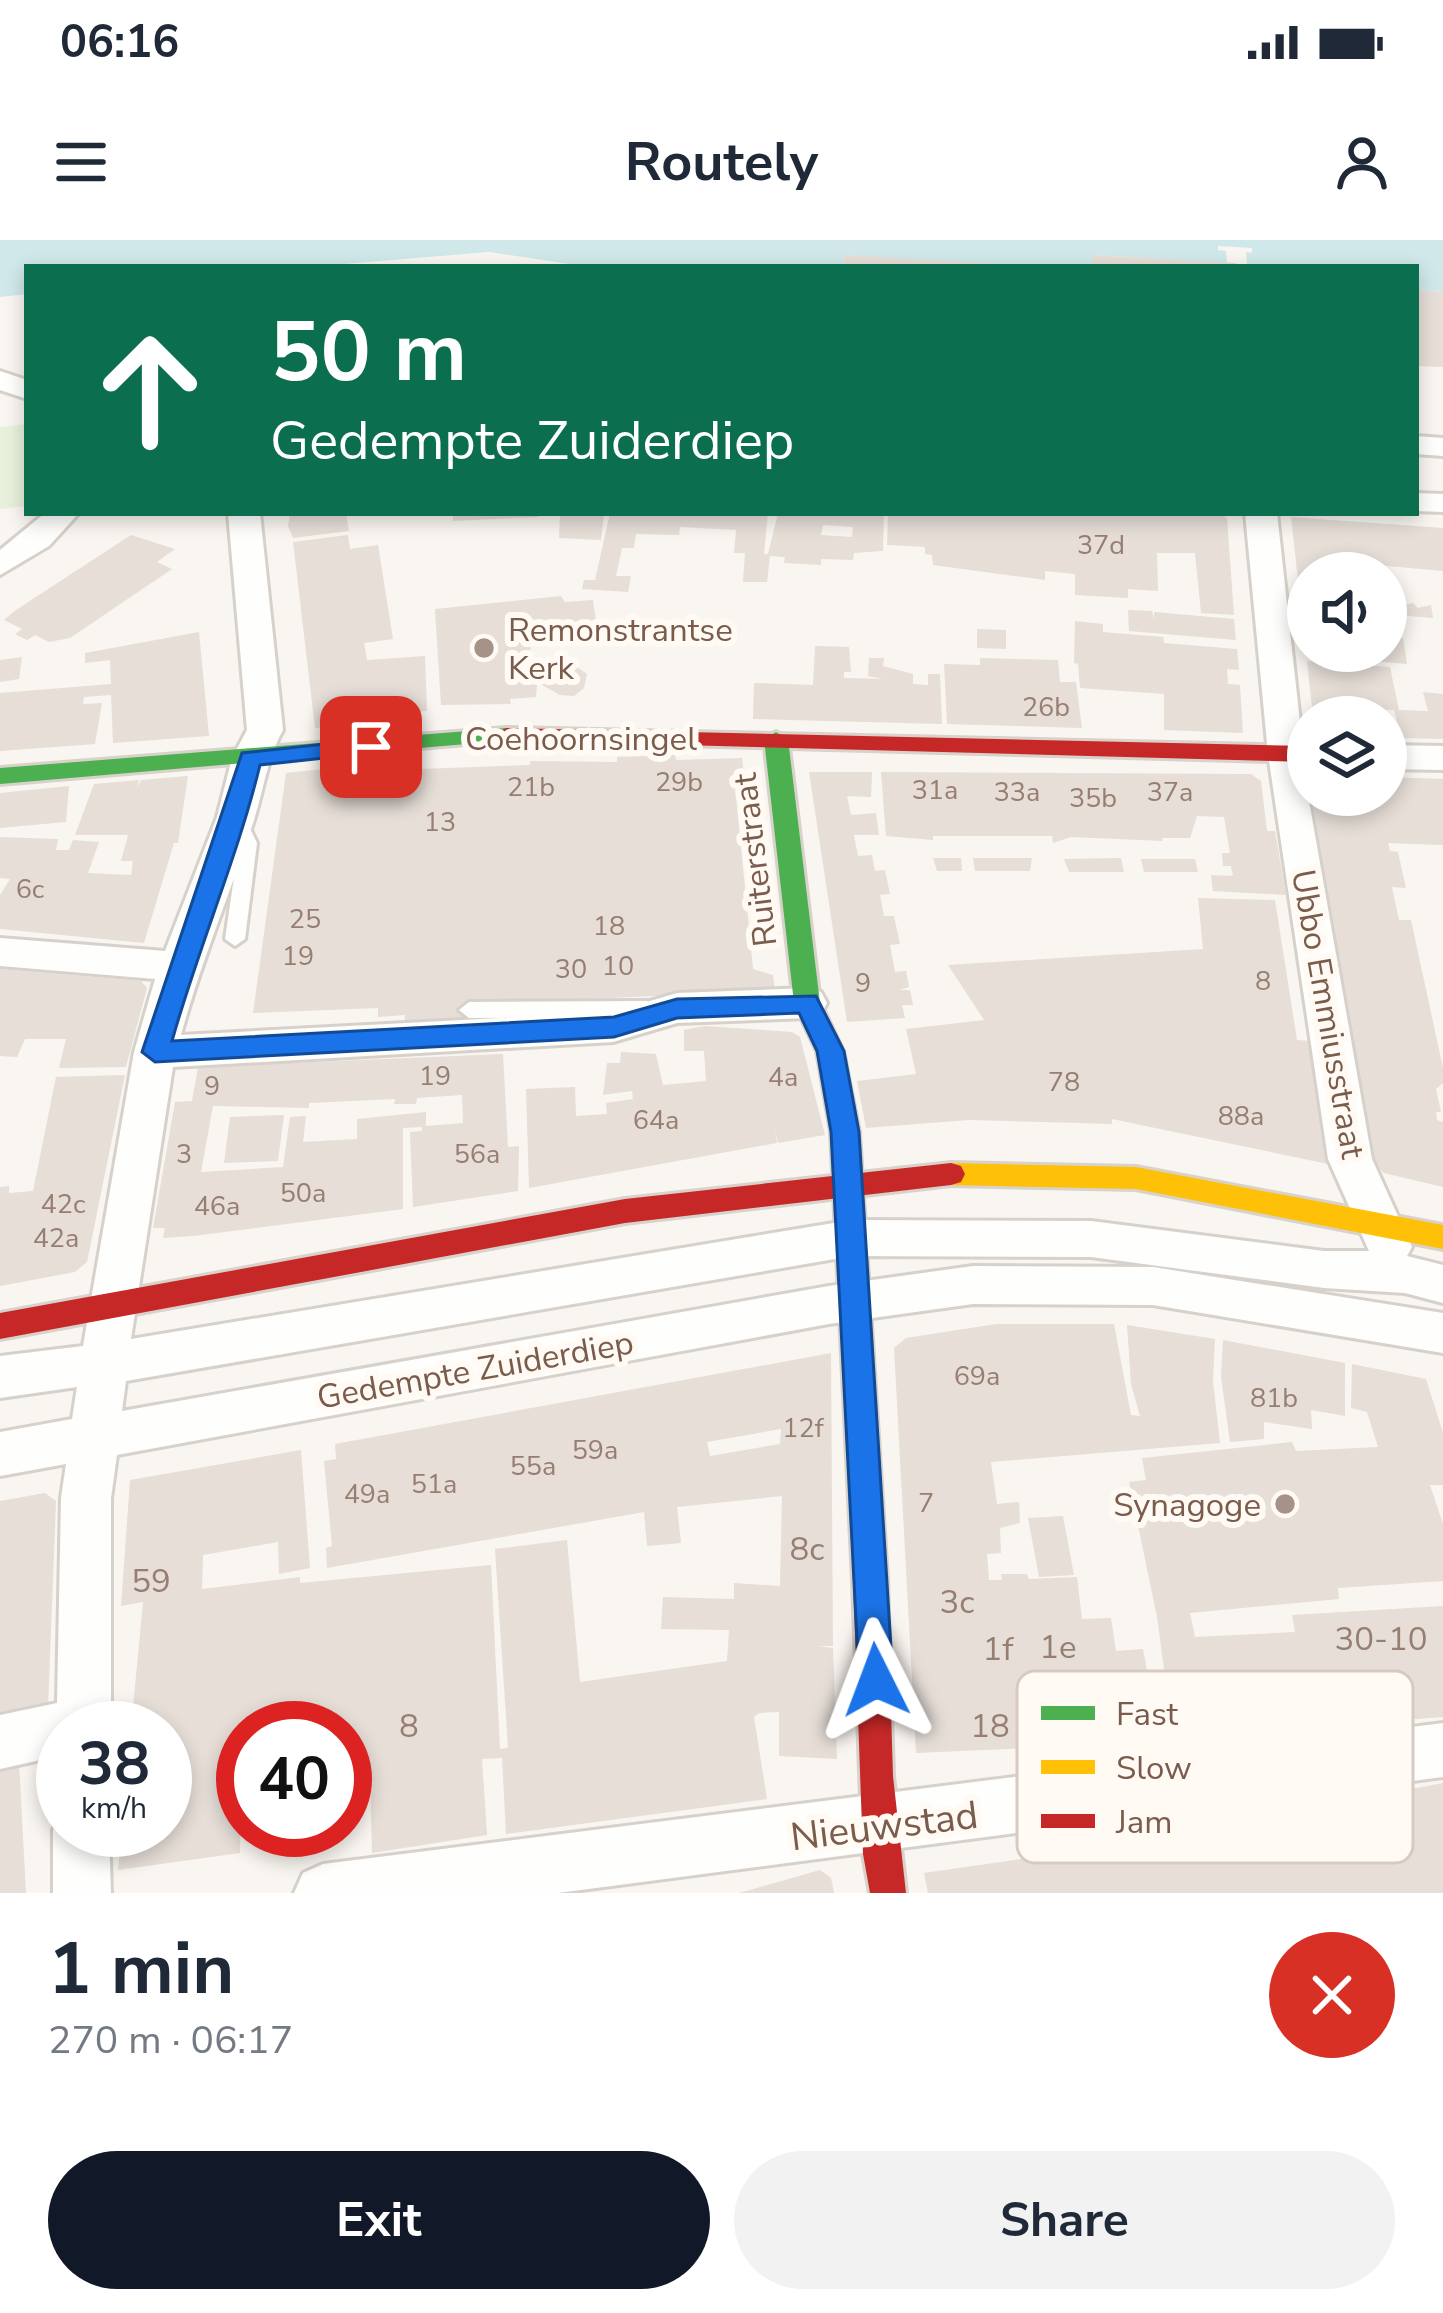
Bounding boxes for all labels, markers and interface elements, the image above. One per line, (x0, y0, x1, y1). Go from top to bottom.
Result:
text: 06:16 (60, 12, 179, 73)
text: Routely (625, 125, 818, 199)
icon: menu (48, 129, 114, 195)
icon: person (1329, 129, 1395, 195)
text: 50 m (270, 295, 467, 410)
icon: ahead (72, 312, 228, 468)
text: Gedempte Zuiderdiep (270, 404, 794, 478)
house number: 37d (1077, 527, 1125, 564)
map controls (1287, 552, 1407, 816)
button: sound (1287, 552, 1407, 672)
place label: Remonstrantse Kerk (508, 608, 733, 691)
marker: Remonstrantse Kerk (471, 635, 497, 661)
house number: 26b (1022, 689, 1070, 726)
pin (320, 696, 422, 798)
button: layers (1287, 696, 1407, 816)
icon: arrive (338, 714, 404, 780)
street label: Coehoornsingel (465, 717, 697, 762)
house number: 29b (655, 764, 703, 801)
house number: 21b (507, 769, 555, 806)
street label: Ruiterstraat (722, 770, 788, 949)
house number: 31a (912, 772, 958, 809)
house number: 33a (994, 774, 1040, 811)
house number: 37a (1147, 774, 1193, 811)
house number: 35b (1069, 780, 1117, 817)
house number: 13 (424, 804, 456, 841)
street label: Ubbo Emmiusstraat (1280, 866, 1375, 1163)
house number: 6c (16, 871, 44, 908)
house number: 25 (289, 901, 321, 938)
house number: 18 (593, 908, 625, 945)
house number: 19 (282, 938, 314, 975)
house number: 10 (602, 948, 634, 985)
house number: 30 (555, 951, 587, 988)
house number: 8 (1255, 963, 1271, 1000)
house number: 9 (855, 965, 871, 1002)
house number: 19 (419, 1058, 451, 1095)
house number: 4a (768, 1059, 798, 1096)
house number: 78 (1048, 1064, 1080, 1101)
house number: 9 (204, 1068, 220, 1105)
house number: 88a (1218, 1098, 1264, 1135)
house number: 64a (633, 1102, 679, 1139)
house number: 3 (176, 1136, 192, 1173)
house number: 56a (454, 1136, 500, 1173)
house number: 50a (280, 1175, 326, 1212)
house number: 42c (41, 1186, 85, 1223)
house number: 46a (194, 1188, 240, 1225)
house number: 42a (33, 1220, 79, 1257)
street label: Gedempte Zuiderdiep (314, 1320, 637, 1420)
house number: 69a (954, 1358, 1000, 1395)
house number: 81b (1250, 1380, 1298, 1417)
house number: 12f (782, 1410, 825, 1447)
house number: 59a (572, 1432, 618, 1469)
house number: 55a (510, 1448, 556, 1485)
house number: 51a (411, 1466, 457, 1503)
house number: 49a (344, 1476, 390, 1513)
place label: Synagoge (1113, 1483, 1261, 1528)
house number: 7 (918, 1485, 934, 1522)
marker: Synagoge (1272, 1491, 1298, 1517)
house number: 8c (789, 1527, 825, 1572)
house number: 59 (131, 1559, 171, 1604)
house number: 3c (939, 1580, 975, 1625)
position arrow (813, 1617, 939, 1743)
house number: 30-10 (1334, 1617, 1428, 1662)
house number: 1e (1039, 1625, 1077, 1670)
house number: 1f (983, 1627, 1014, 1672)
legend (1017, 1671, 1413, 1863)
text: Fast (1116, 1692, 1179, 1737)
speed limit sign: 40 (216, 1701, 372, 1857)
house number: 8 (399, 1704, 419, 1749)
house number: 18 (970, 1704, 1010, 1749)
text: 38 (78, 1723, 150, 1805)
text: Slow (1116, 1746, 1192, 1791)
text: km/h (81, 1788, 147, 1829)
street label: Nieuwstad (787, 1789, 981, 1864)
text: Jam (1115, 1800, 1172, 1845)
text: 1 min (48, 1920, 234, 2018)
button: close (1269, 1932, 1395, 2058)
text: 270 m · 06:17 (48, 2014, 293, 2067)
button: Exit (48, 2151, 710, 2289)
button: Share (734, 2151, 1395, 2289)

